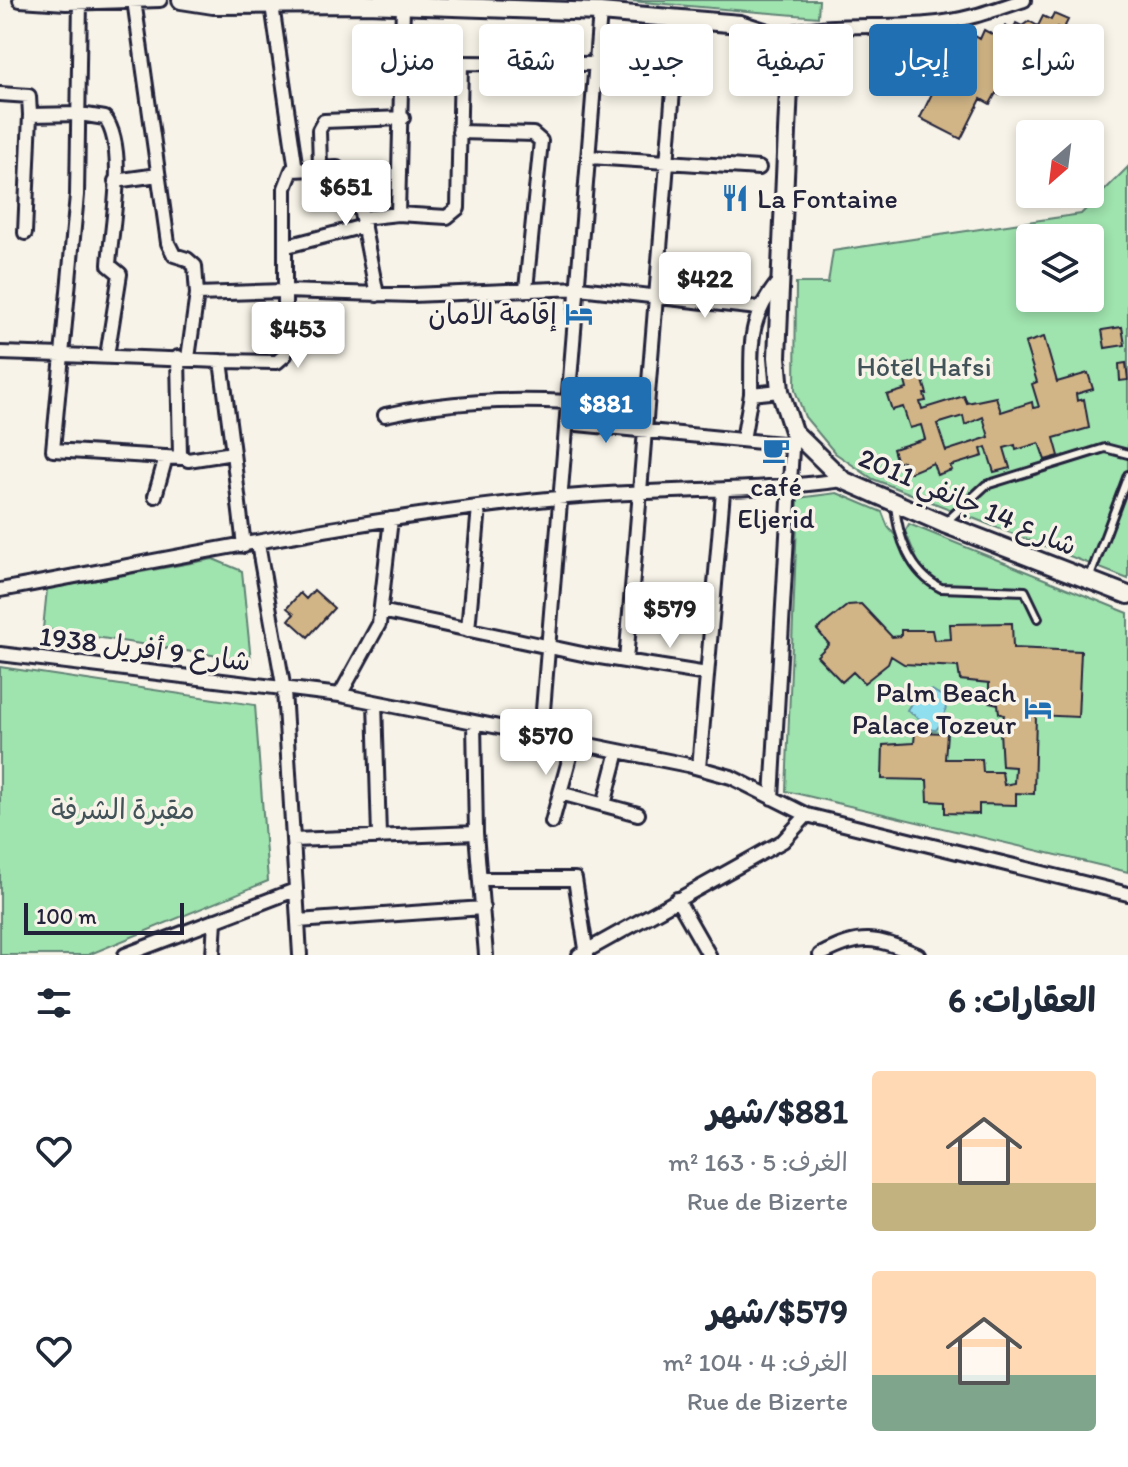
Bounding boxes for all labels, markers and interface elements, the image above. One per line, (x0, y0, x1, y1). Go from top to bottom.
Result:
chip: منزل (352, 24, 463, 96)
chip: شقة (479, 24, 584, 96)
chip: جديد (600, 24, 713, 96)
chip: تصفية (729, 24, 853, 96)
chip: إيجار (869, 24, 977, 96)
chip: شراء (993, 24, 1104, 96)
north arrow (1016, 120, 1104, 208)
map controls (1016, 120, 1104, 312)
pin: $651 (299, 160, 393, 228)
text: $651 (320, 170, 372, 202)
place label: La Fontaine (757, 181, 898, 215)
restaurant icon: La Fontaine (720, 183, 750, 213)
button: layers (1016, 224, 1104, 312)
pin: $422 (658, 252, 752, 320)
text: $422 (677, 262, 733, 294)
place label: إقامة الامان (428, 297, 557, 332)
hotel icon: إقامة الامان (564, 299, 594, 329)
pin: $453 (251, 302, 345, 370)
text: $453 (270, 312, 326, 344)
park label: Hôtel Hafsi (856, 349, 992, 383)
pin: $881 (559, 377, 653, 445)
text: $881 (579, 387, 633, 419)
cafe icon: café Eljerid (761, 435, 791, 465)
street label: شارع 14 جانفي 2011 (851, 440, 1082, 570)
place label: café Eljerid (737, 469, 815, 535)
pin: $579 (623, 582, 717, 650)
text: $579 (643, 592, 697, 624)
street label: شارع 9 أفريل 1938 (37, 618, 253, 681)
place label: Palm Beach Palace Tozeur (852, 675, 1016, 741)
hotel icon: Palm Beach Palace Tozeur (1023, 693, 1053, 723)
pin: $570 (499, 709, 593, 777)
text: $570 (518, 719, 574, 751)
park label: مقبرة الشرفة (51, 792, 195, 827)
scale bar (24, 899, 184, 935)
text: 100 m (36, 903, 97, 930)
text: العقارات: 6 (948, 980, 1096, 1021)
icon: filters (32, 981, 76, 1025)
text: $881/شهر (707, 1091, 848, 1132)
icon: home (936, 1103, 1032, 1199)
icon: heart (32, 1129, 76, 1173)
text: الغرف: 5 · 163 m² (668, 1146, 848, 1178)
text: Rue de Bizerte (687, 1185, 848, 1217)
text: $579/شهر (707, 1291, 848, 1332)
icon: home (936, 1303, 1032, 1399)
icon: heart (32, 1329, 76, 1373)
text: الغرف: 4 · 104 m² (663, 1346, 848, 1378)
text: Rue de Bizerte (687, 1385, 848, 1417)

